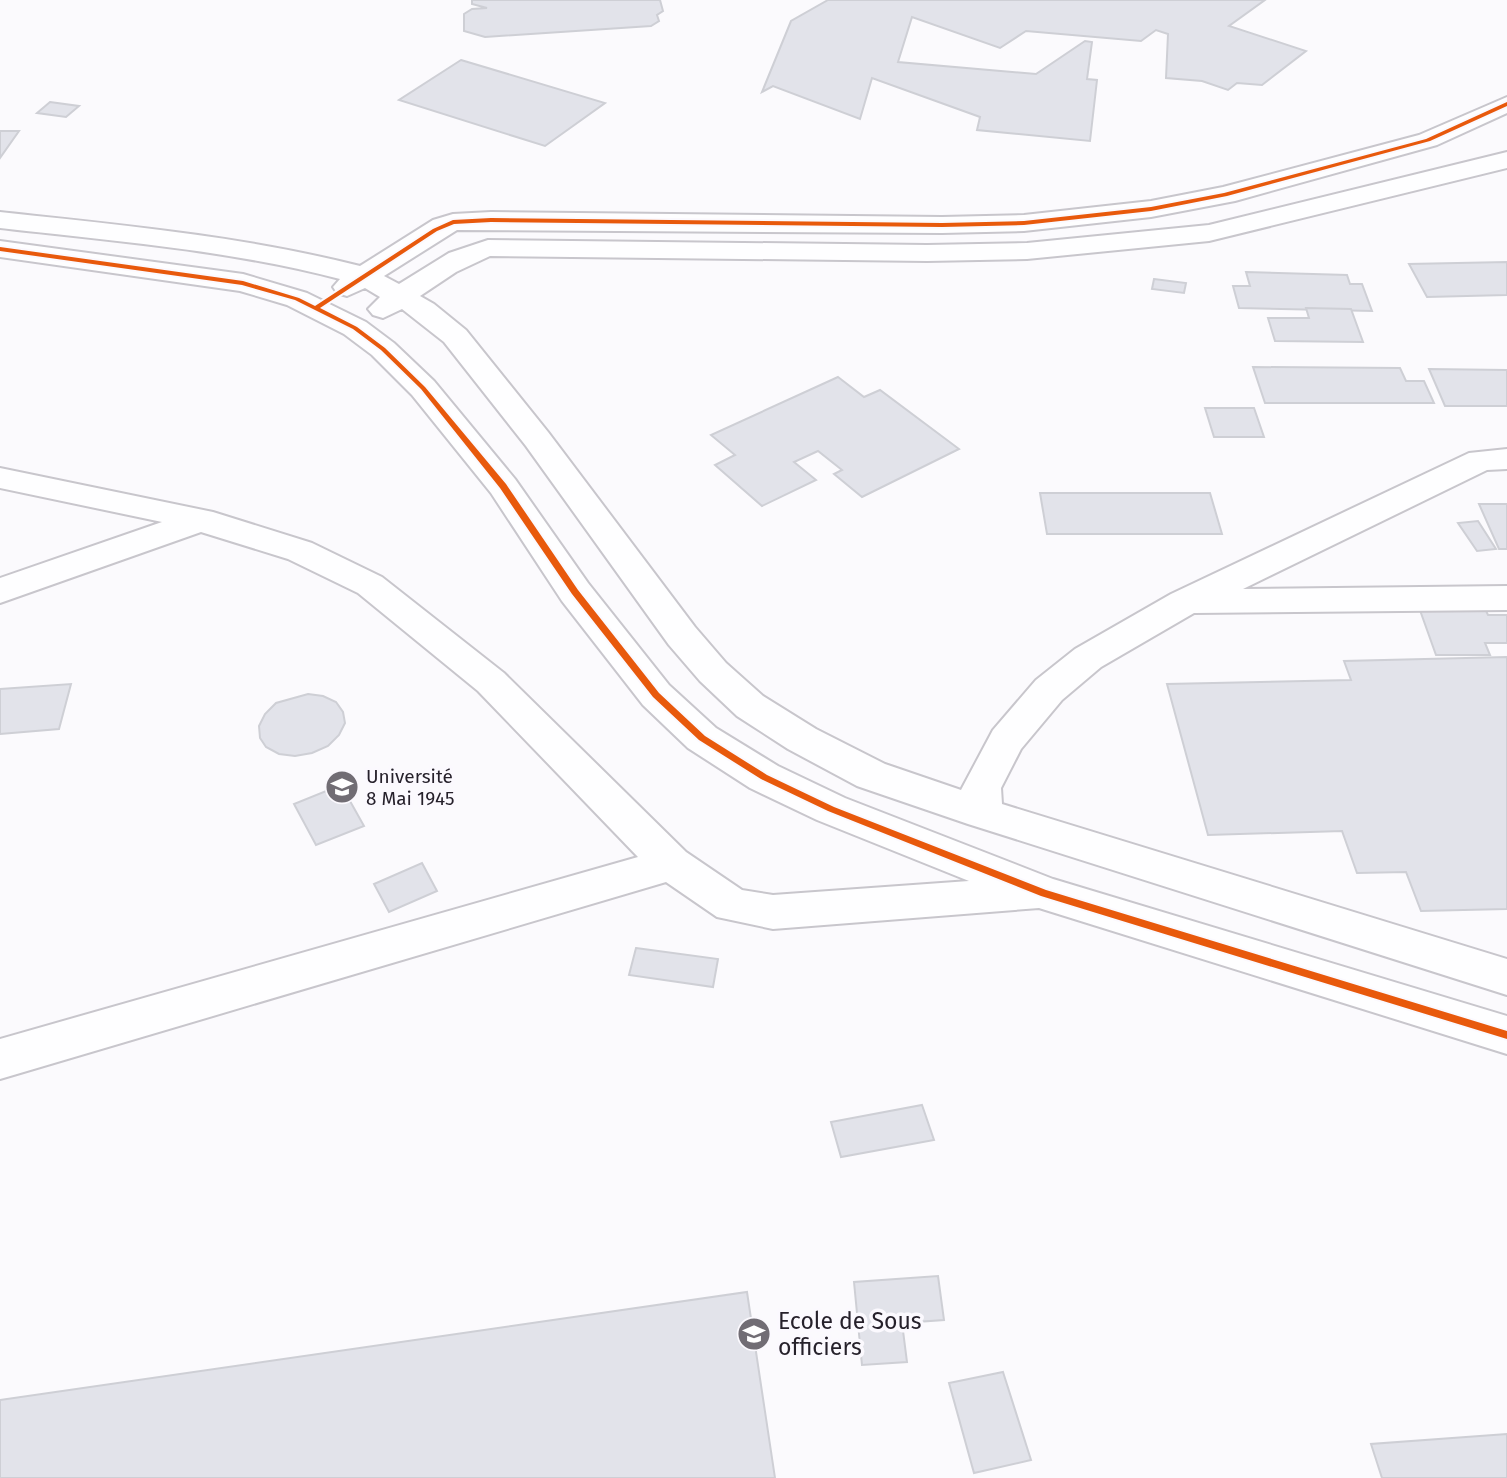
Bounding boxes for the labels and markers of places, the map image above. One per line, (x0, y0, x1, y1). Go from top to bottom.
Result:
place label: Université 8 Mai 1945 (366, 765, 454, 810)
school or university icon: Université 8 Mai 1945 (323, 768, 361, 806)
place label: Ecole de Sous officiers (778, 1307, 922, 1361)
school or university icon: Ecole de Sous officiers (735, 1315, 773, 1353)

